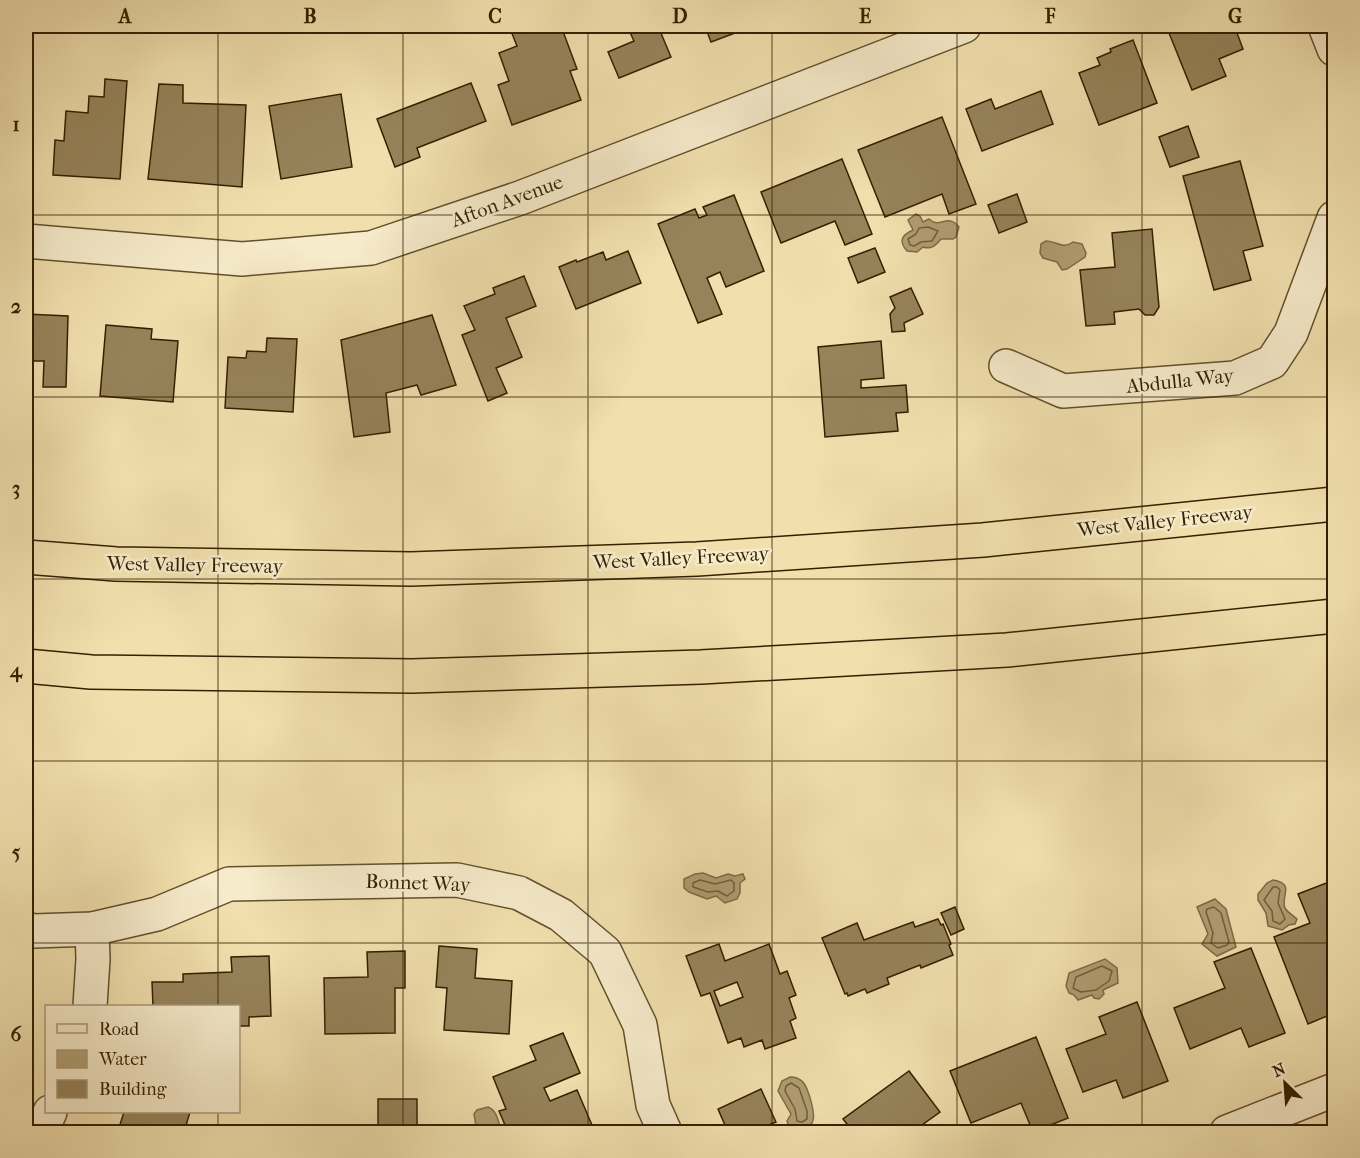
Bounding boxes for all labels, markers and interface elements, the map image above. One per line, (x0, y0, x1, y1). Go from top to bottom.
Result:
text: A (117, 5, 133, 28)
text: B (303, 5, 317, 28)
text: C (488, 5, 502, 28)
text: D (672, 5, 688, 28)
text: E (859, 5, 871, 28)
text: F (1044, 5, 1056, 28)
text: G (1228, 5, 1242, 28)
text: 1 (12, 113, 20, 136)
street label: Afton Avenue (447, 170, 566, 232)
text: 2 (11, 295, 21, 318)
street label: Abdulla Way (1124, 364, 1236, 398)
text: 3 (12, 477, 20, 500)
street label: West Valley Freeway (1075, 500, 1255, 542)
street label: West Valley Freeway (591, 542, 771, 574)
street label: West Valley Freeway (106, 552, 285, 578)
text: 4 (9, 659, 23, 683)
text: 5 (12, 841, 21, 864)
street label: Bonnet Way (365, 870, 472, 896)
legend (45, 1005, 240, 1113)
text: Road (99, 1019, 139, 1040)
text: 6 (11, 1023, 23, 1046)
text: Water (98, 1049, 147, 1070)
north arrow (1255, 1053, 1315, 1113)
text: N (1269, 1058, 1289, 1081)
text: Building (99, 1079, 167, 1100)

